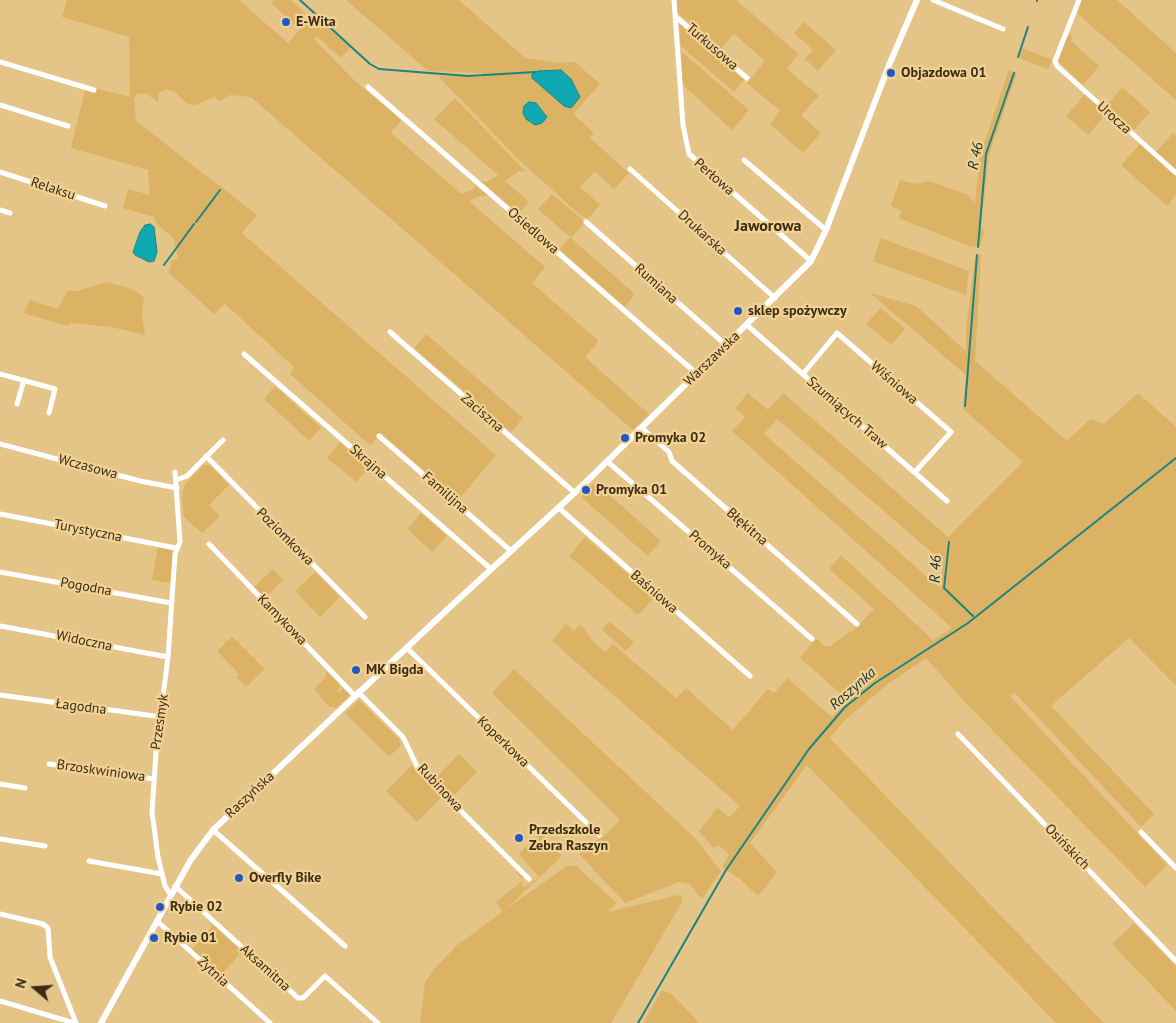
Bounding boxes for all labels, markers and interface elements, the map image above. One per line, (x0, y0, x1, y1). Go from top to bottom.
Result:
place label: E-Wita (296, 14, 336, 30)
marker: E-Wita (280, 16, 292, 28)
street label: Turkusowa (683, 20, 741, 74)
place label: Objazdowa 01 (901, 65, 986, 81)
marker: Objazdowa 01 (885, 67, 897, 79)
street label: Urocza (1093, 98, 1135, 138)
water label: R 46 (964, 140, 988, 172)
street label: Perłowa (690, 155, 738, 199)
street label: Relaksu (29, 174, 77, 204)
street label: Osiedlowa (504, 204, 562, 258)
street label: Drukarska (674, 207, 730, 259)
district label: Jaworowa (735, 216, 801, 236)
street label: Rumiana (631, 260, 681, 308)
place label: sklep spożywczy (748, 303, 847, 319)
marker: sklep spożywczy (732, 305, 744, 317)
street label: Warszawska (680, 328, 744, 390)
street label: Wiśniowa (867, 358, 921, 408)
street label: Szumiących Traw (803, 373, 891, 453)
street label: Zaciszna (457, 390, 507, 436)
place label: Promyka 02 (635, 430, 706, 446)
marker: Promyka 02 (619, 432, 631, 444)
street label: Skrajna (346, 441, 390, 483)
street label: Wczasowa (56, 451, 120, 483)
street label: Familijna (419, 468, 471, 518)
place label: Promyka 01 (596, 482, 667, 498)
marker: Promyka 01 (580, 484, 592, 496)
street label: Poziomkowa (253, 505, 317, 569)
street label: Błękitna (723, 505, 771, 549)
street label: Turystyczna (52, 516, 124, 546)
street label: Promyka (685, 527, 735, 573)
water label: R 46 (927, 555, 945, 583)
street label: Baśniowa (627, 567, 681, 617)
street label: Pogodna (59, 574, 113, 600)
street label: Kamykowa (254, 591, 310, 649)
street label: Widoczna (54, 627, 114, 655)
place label: MK Bigda (366, 662, 423, 678)
marker: MK Bigda (350, 664, 362, 676)
water label: Raszynka (826, 664, 880, 714)
street label: Przesmyk (148, 693, 172, 751)
street label: Łagodna (55, 696, 107, 718)
street label: Koperkowa (473, 713, 533, 771)
street label: Brzoskwiniowa (56, 756, 146, 786)
street label: Rubinowa (414, 761, 466, 815)
street label: Raszyńska (222, 768, 278, 822)
street label: Osińskich (1041, 821, 1093, 873)
place label: Przedszkole Zebra Raszyn (529, 822, 608, 854)
marker: Przedszkole Zebra Raszyn (513, 832, 525, 844)
place label: Overfly Bike (249, 870, 321, 886)
marker: Overfly Bike (233, 872, 245, 884)
place label: Rybie 02 (170, 899, 223, 915)
marker: Rybie 02 (154, 901, 166, 913)
place label: Rybie 01 (164, 930, 217, 946)
marker: Rybie 01 (148, 932, 160, 944)
street label: Aksamitna (236, 941, 294, 995)
street label: Żytnia (194, 953, 232, 991)
north arrow (10, 963, 60, 1013)
text: N (11, 976, 31, 991)

